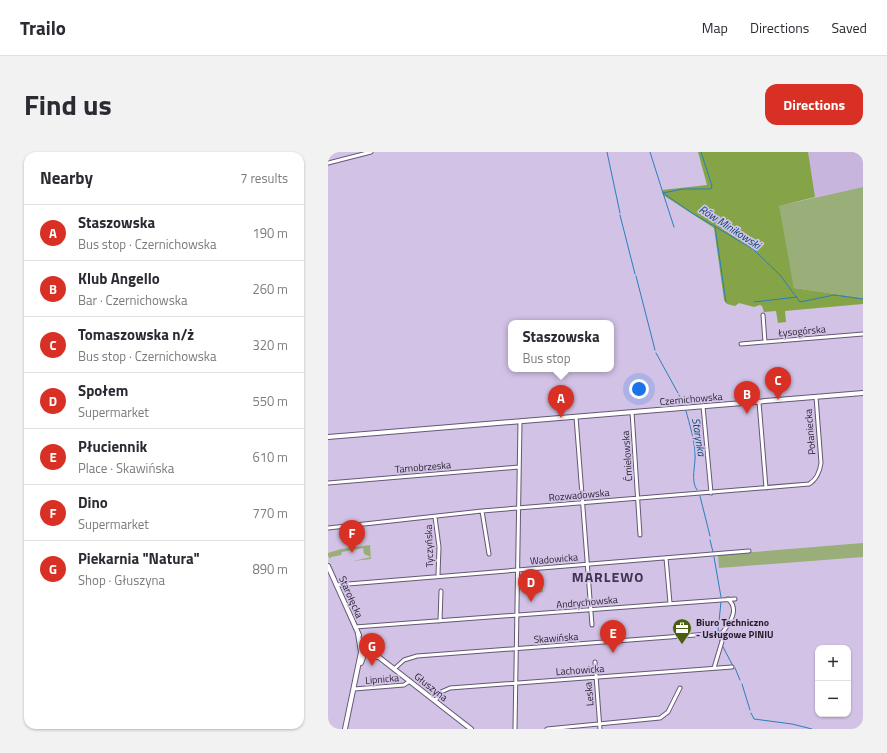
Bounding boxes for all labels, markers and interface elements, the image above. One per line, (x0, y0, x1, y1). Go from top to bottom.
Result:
text: Trailo (20, 13, 66, 42)
text: Map (702, 17, 728, 38)
text: Directions (750, 17, 809, 38)
text: Saved (831, 17, 867, 38)
text: Find us (24, 83, 112, 126)
button: Directions (765, 84, 863, 125)
text: Nearby (40, 165, 93, 191)
text: 7 results (240, 168, 288, 188)
water label: Rów Minikowski (696, 201, 765, 254)
text: Staszowska (78, 211, 155, 234)
text: A (49, 223, 57, 243)
text: 190 m (252, 223, 288, 243)
text: Bus stop · Czernichowska (78, 234, 217, 254)
text: Klub Angello (78, 267, 160, 290)
text: B (49, 279, 57, 299)
text: 260 m (252, 279, 288, 299)
text: Bar · Czernichowska (78, 290, 187, 310)
popup (508, 320, 614, 372)
street label: Łysogórska (777, 321, 826, 341)
text: Tomaszowska n/ż (78, 323, 194, 346)
text: Staszowska (522, 325, 600, 348)
text: C (49, 335, 57, 355)
text: 320 m (252, 335, 288, 355)
text: Bus stop · Czernichowska (78, 346, 217, 366)
text: Bus stop (522, 348, 571, 368)
pin: C (765, 367, 791, 400)
text: Społem (78, 379, 128, 402)
your location (629, 379, 649, 399)
pin: B (734, 381, 760, 414)
pin: A (548, 385, 574, 418)
street label: Czernichowska (659, 389, 723, 409)
text: D (49, 391, 57, 411)
text: 550 m (252, 391, 288, 411)
text: Supermarket (78, 402, 149, 422)
street label: Połaniecka (801, 408, 819, 456)
water label: Starynka (688, 417, 710, 458)
street label: Ćmielowska (618, 430, 636, 482)
text: Płuciennik (78, 435, 147, 458)
text: E (49, 447, 57, 467)
text: 610 m (252, 447, 288, 467)
street label: Tarnobrzeska (394, 457, 452, 477)
text: Place · Skawińska (78, 458, 174, 478)
street label: Rozwadowska (548, 485, 610, 505)
text: Dino (78, 491, 108, 514)
text: F (50, 503, 56, 523)
text: 770 m (252, 503, 288, 523)
text: Supermarket (78, 514, 149, 534)
pin: F (339, 520, 365, 553)
street label: Tyczyńska (421, 524, 437, 568)
text: Piekarnia "Natura" (78, 547, 200, 570)
street label: Wadowicka (529, 549, 579, 569)
text: G (49, 559, 57, 579)
text: 890 m (252, 559, 288, 579)
district label: MARLEWO (572, 566, 644, 587)
pin: D (518, 569, 544, 602)
text: Shop · Głuszyna (78, 570, 165, 590)
street label: Starołęcka (335, 573, 367, 621)
street label: Andrychowska (556, 592, 618, 612)
place label: Biuro Techniczno - Usługowe PINIU (696, 615, 774, 642)
office icon: Biuro Techniczno - Usługowe PINIU (671, 617, 693, 645)
pin: E (600, 620, 626, 653)
street label: Skawińska (533, 629, 579, 647)
pin: G (359, 633, 385, 666)
map controls (815, 645, 851, 717)
button: + (815, 645, 851, 681)
street label: Lachowicka (555, 661, 605, 679)
street label: Głuszyna (411, 669, 451, 705)
street label: Lipnicka (364, 670, 400, 688)
street label: Leska (580, 681, 598, 707)
button: − (815, 681, 851, 717)

